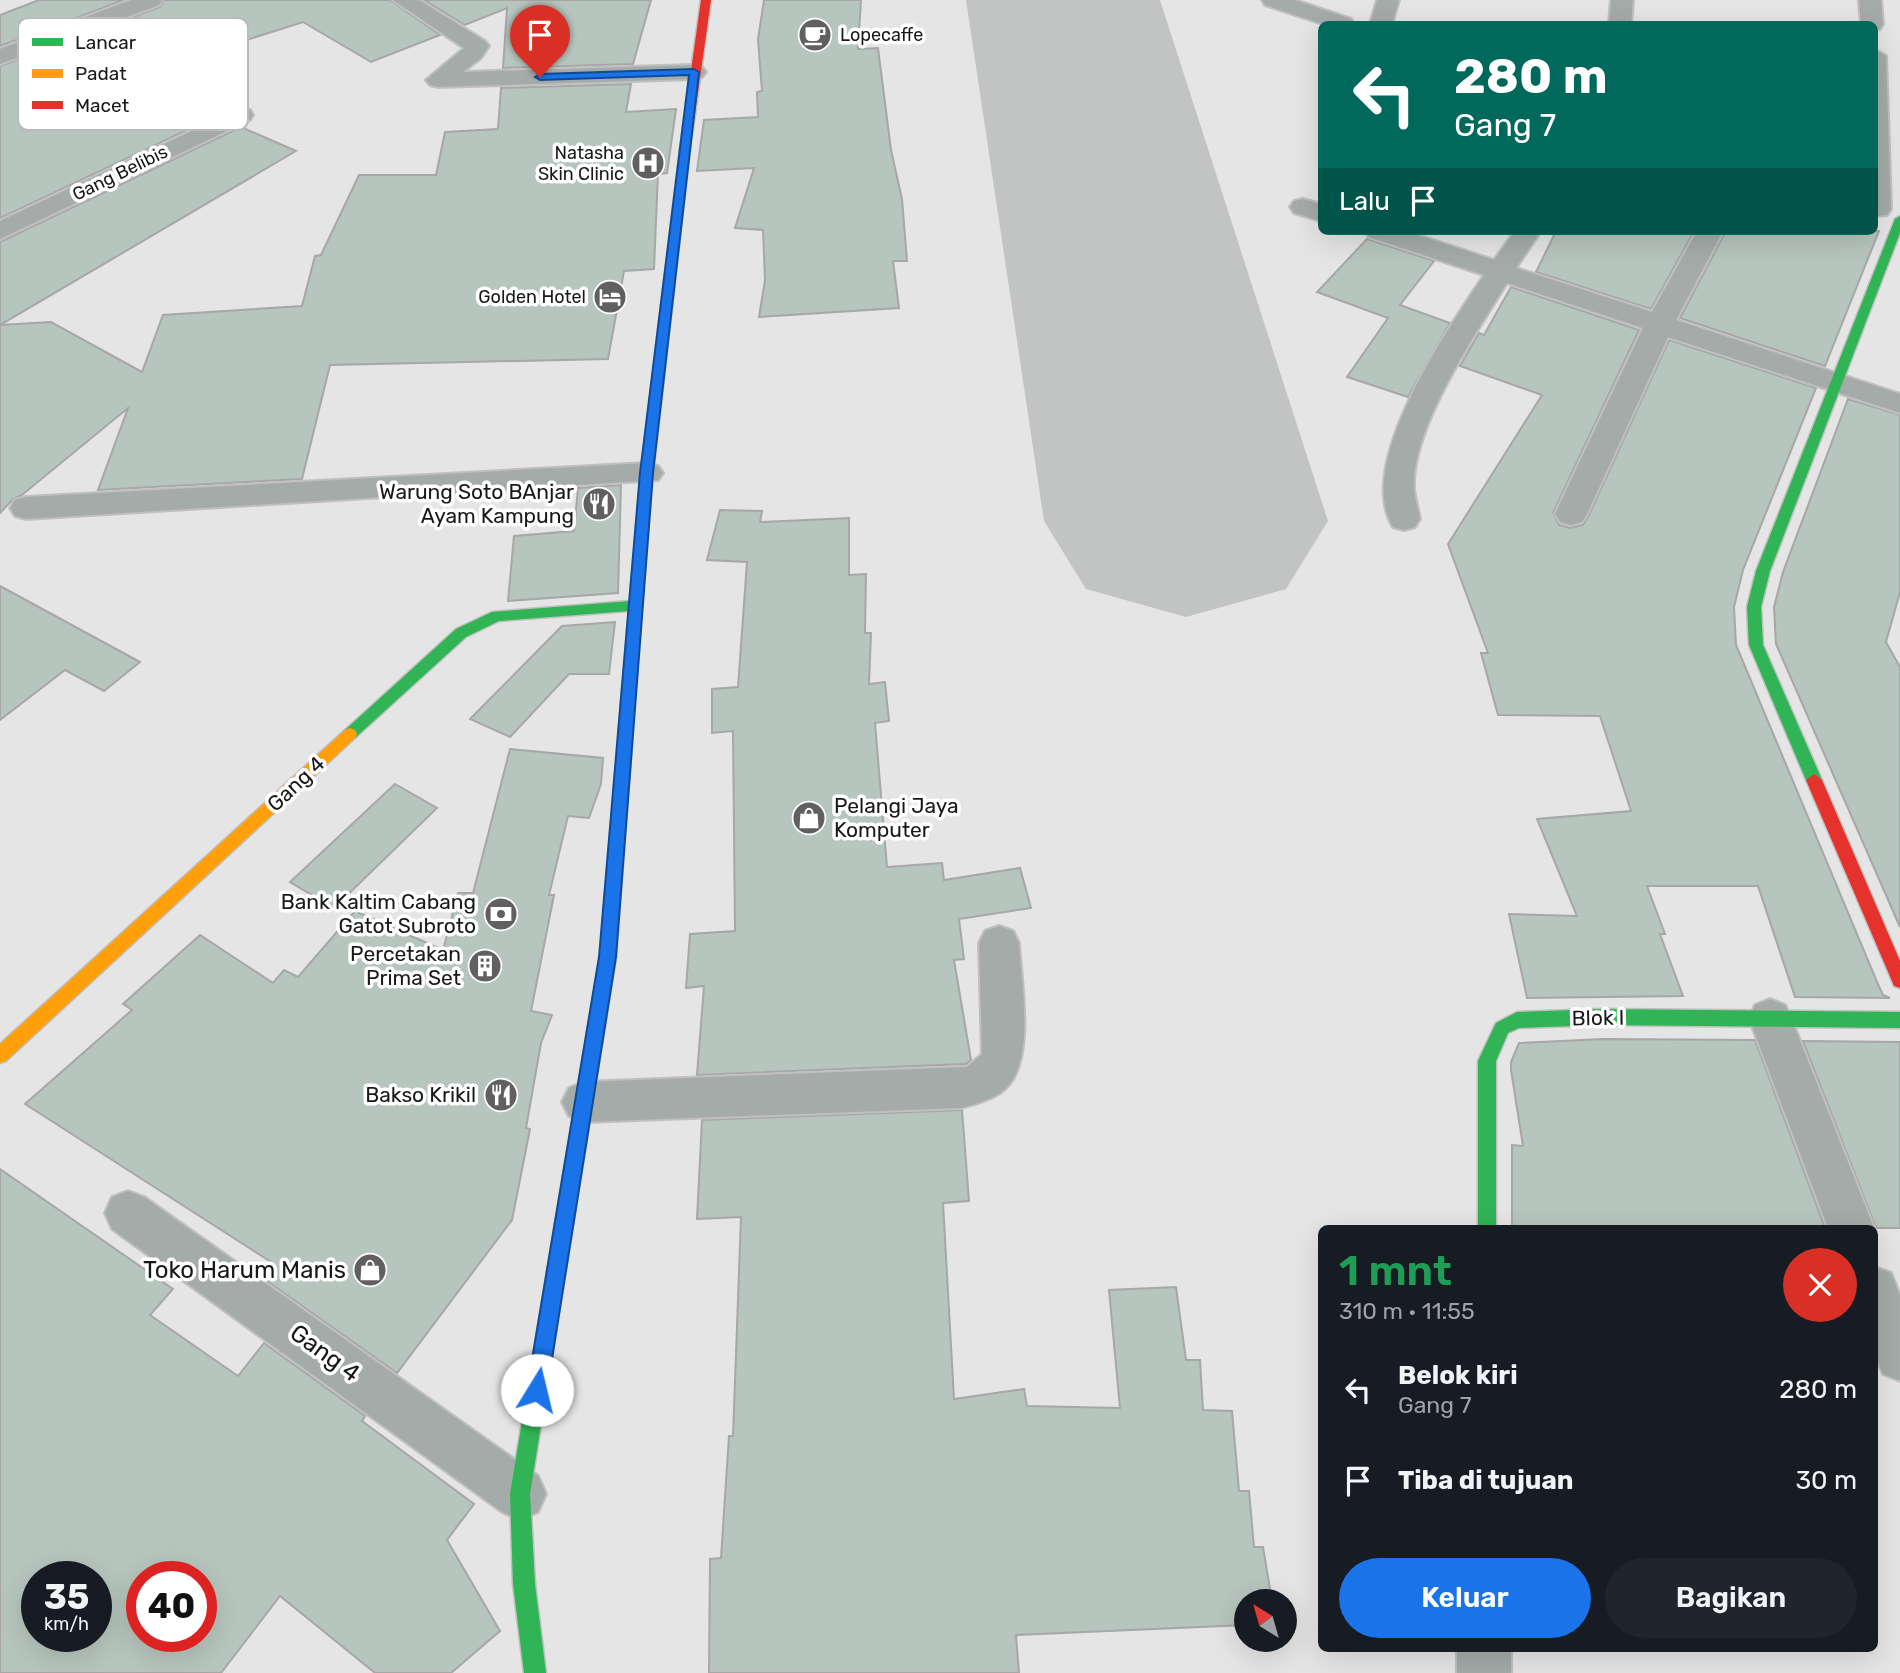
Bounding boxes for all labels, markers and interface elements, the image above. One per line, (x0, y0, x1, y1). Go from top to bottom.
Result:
pin (510, 5, 570, 77)
icon: arrive (521, 16, 559, 54)
cafe icon: Lopecaffe (796, 16, 834, 54)
legend (18, 18, 248, 130)
place label: Lopecaffe (840, 24, 923, 46)
text: Lancar (75, 31, 137, 54)
text: 280 m (1454, 47, 1608, 105)
icon: left (1339, 49, 1430, 140)
text: Padat (75, 62, 127, 85)
text: Macet (75, 94, 130, 117)
text: Gang 7 (1454, 106, 1556, 144)
street label: Gang Belibis (69, 140, 171, 206)
place label: Natasha Skin Clinic (538, 142, 624, 185)
hospital icon: Natasha Skin Clinic (629, 144, 667, 182)
icon: arrive (1404, 182, 1442, 220)
text: Lalu (1339, 186, 1390, 217)
hotel icon: Golden Hotel (591, 278, 629, 316)
place label: Golden Hotel (478, 286, 586, 308)
place label: Warung Soto BAnjar Ayam Kampung (379, 479, 574, 528)
restaurant icon: Warung Soto BAnjar Ayam Kampung (580, 485, 618, 523)
street label: Gang 4 (262, 751, 330, 816)
place label: Pelangi Jaya Komputer (834, 793, 959, 842)
shop icon: Pelangi Jaya Komputer (790, 799, 828, 837)
place label: Bank Kaltim Cabang Gatot Subroto (281, 889, 476, 938)
bank icon: Bank Kaltim Cabang Gatot Subroto (482, 895, 520, 933)
place label: Percetakan Prima Set (350, 941, 461, 990)
building icon: Percetakan Prima Set (466, 947, 504, 985)
street label: Blok I (1571, 1005, 1625, 1030)
restaurant icon: Bakso Krikil (482, 1076, 520, 1114)
place label: Bakso Krikil (365, 1082, 476, 1107)
text: 1 mnt (1339, 1246, 1452, 1296)
button: close (1783, 1248, 1857, 1322)
shop icon: Toko Harum Manis (351, 1251, 389, 1289)
place label: Toko Harum Manis (143, 1256, 346, 1284)
text: 310 m · 11:55 (1339, 1297, 1475, 1325)
street label: Gang 4 (285, 1318, 365, 1388)
position arrow (500, 1353, 574, 1427)
text: Belok kiri (1398, 1360, 1518, 1391)
icon: left (1339, 1371, 1377, 1409)
text: 280 m (1779, 1374, 1857, 1405)
text: Gang 7 (1398, 1391, 1471, 1419)
icon: arrive (1339, 1462, 1377, 1500)
text: Tiba di tujuan (1398, 1465, 1573, 1496)
text: 30 m (1795, 1465, 1857, 1496)
button: Keluar (1339, 1558, 1591, 1638)
button: Bagikan (1605, 1558, 1857, 1638)
speed limit sign: 40 (126, 1561, 217, 1652)
text: 35 (44, 1576, 89, 1618)
north arrow (1234, 1589, 1297, 1652)
map controls (1234, 1589, 1297, 1652)
text: km/h (44, 1613, 89, 1635)

